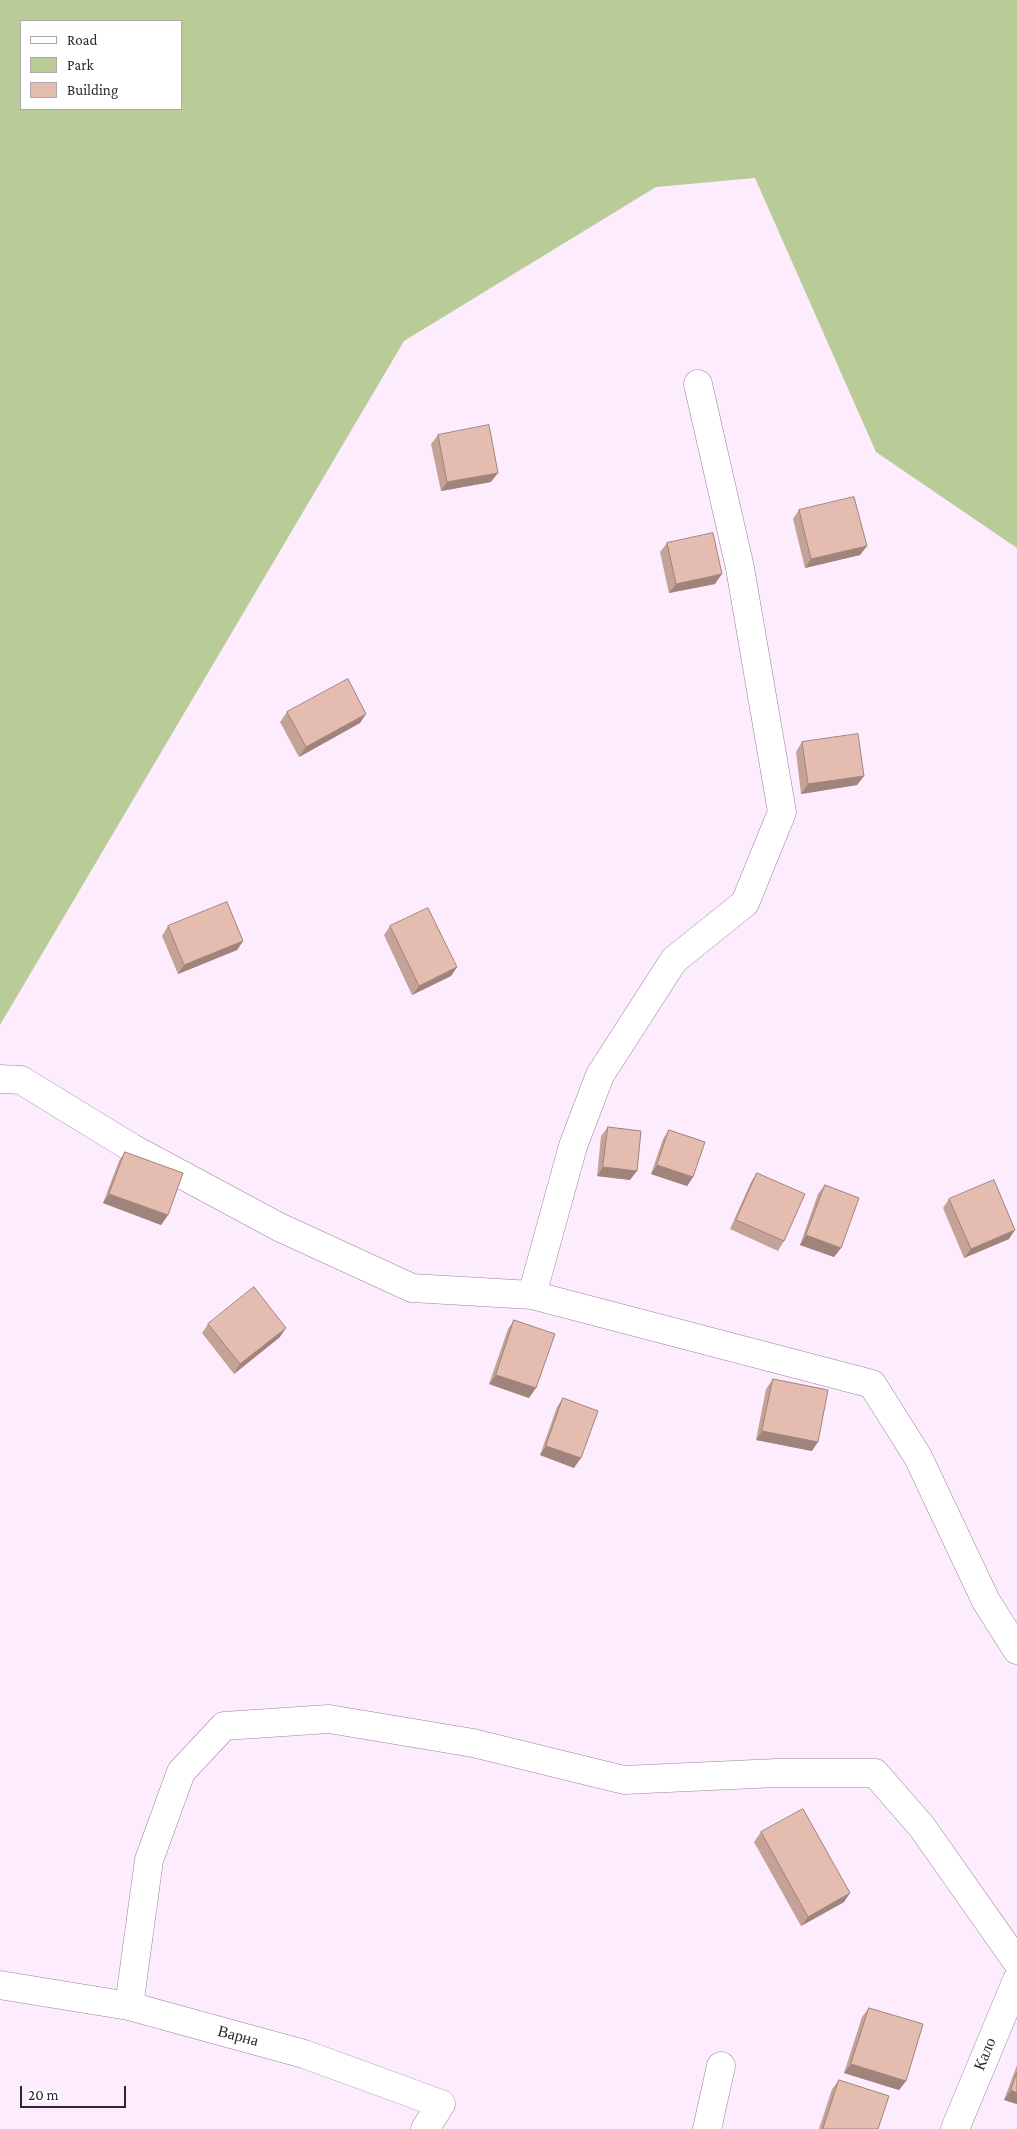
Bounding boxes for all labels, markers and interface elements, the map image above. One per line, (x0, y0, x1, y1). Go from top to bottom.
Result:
legend (20, 20, 182, 110)
text: Road (67, 32, 97, 48)
text: Park (67, 57, 94, 73)
text: Building (67, 82, 118, 98)
street label: Варна (216, 2021, 260, 2051)
street label: Кало (970, 2035, 1000, 2073)
scale bar (22, 2076, 129, 2108)
text: 20 m (28, 2087, 59, 2103)

